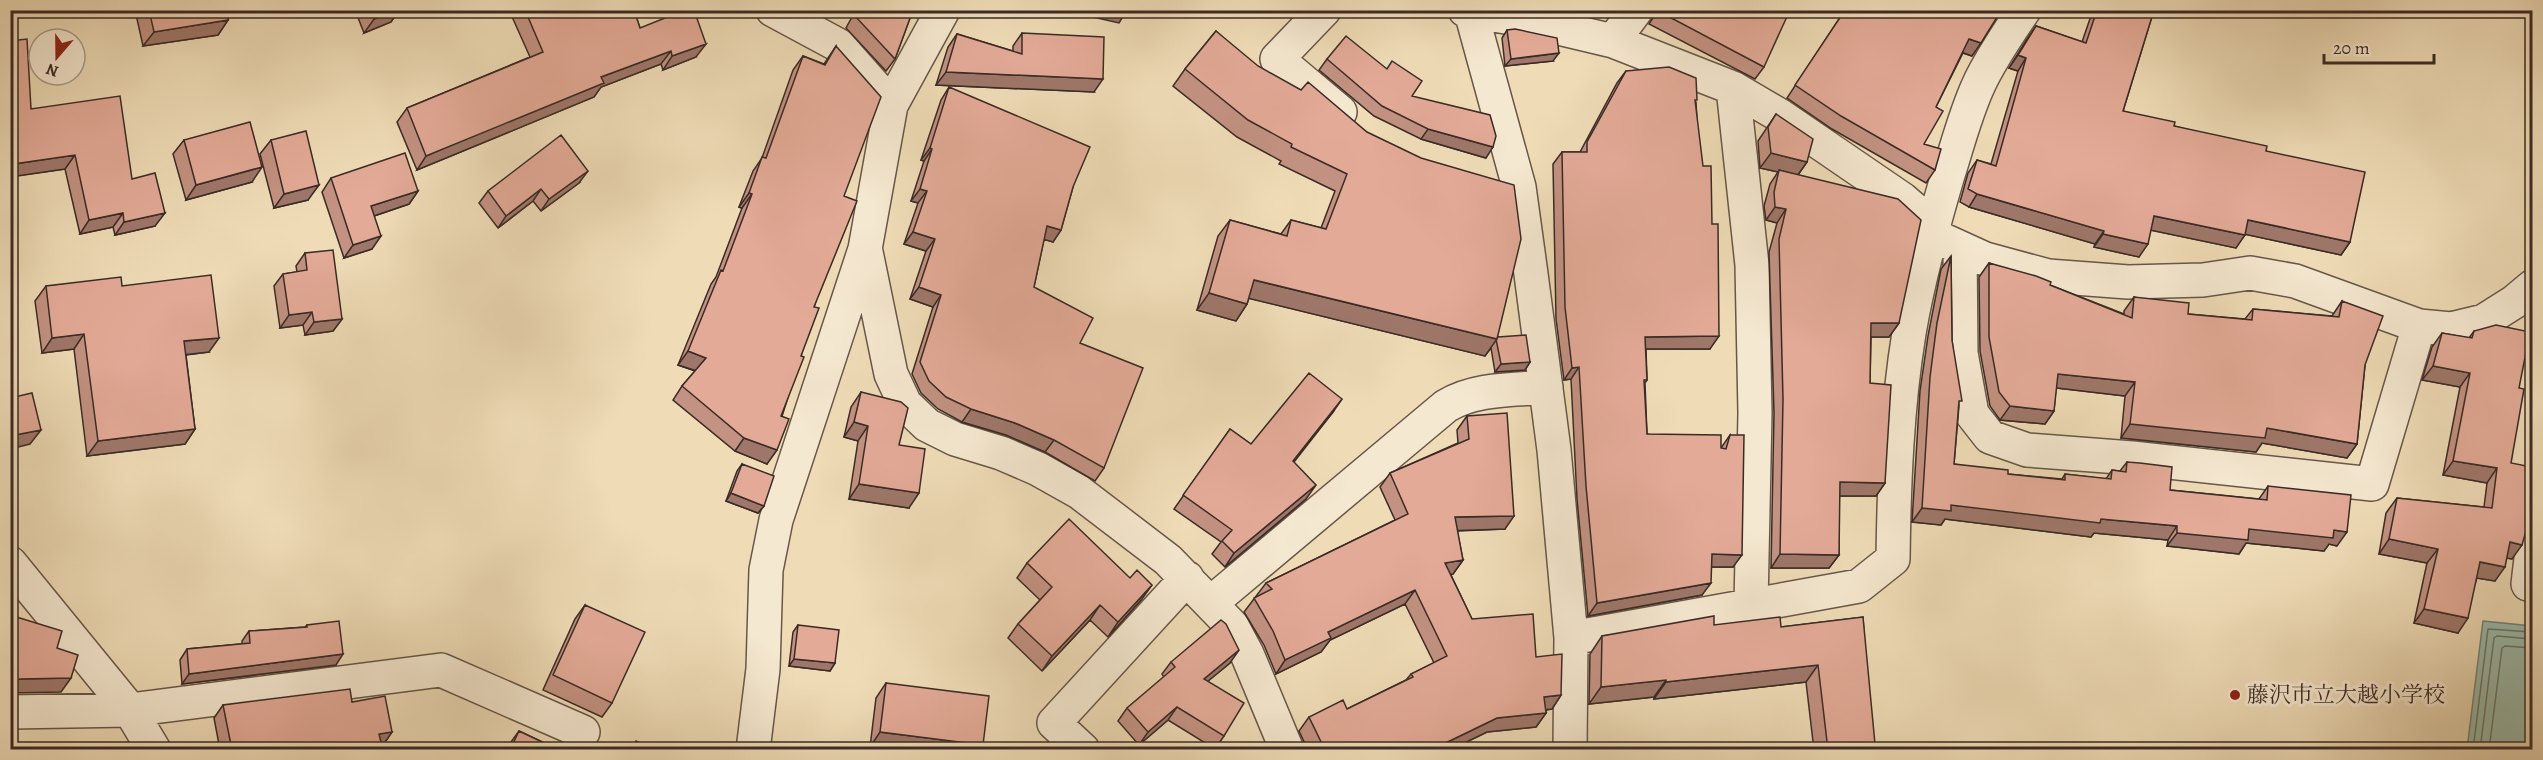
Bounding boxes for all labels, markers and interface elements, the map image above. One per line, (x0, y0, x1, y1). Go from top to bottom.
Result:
north arrow (27, 27, 87, 87)
scale bar (2324, 27, 2434, 65)
text: 20 m (2333, 36, 2370, 60)
text: N (43, 58, 61, 82)
place label: 藤沢市立大越小学校 (2247, 680, 2445, 710)
marker: 藤沢市立大越小学校 (2228, 688, 2242, 702)

